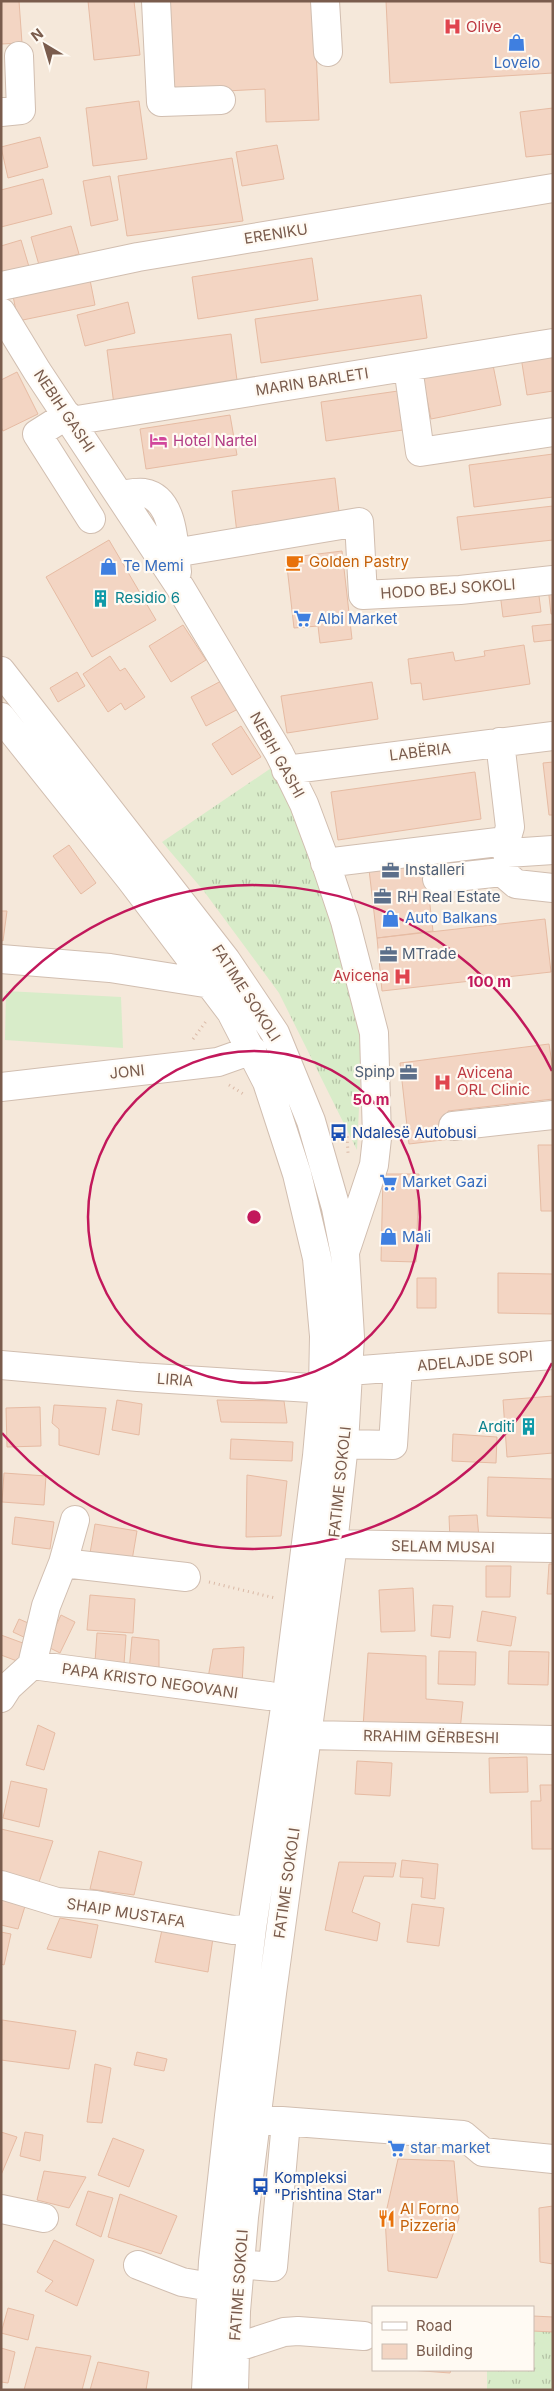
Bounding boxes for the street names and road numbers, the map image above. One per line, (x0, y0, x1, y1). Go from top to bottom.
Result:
street label: ERENIKU (243, 219, 309, 248)
street label: MARIN BARLETI (254, 363, 370, 400)
street label: NEBIH GASHI (30, 366, 99, 456)
street label: HODO BEJ SOKOLI (380, 574, 516, 603)
street label: NEBIH GASHI (246, 708, 309, 801)
street label: LABËRIA (388, 738, 452, 765)
street label: FATIME SOKOLI (208, 941, 285, 1045)
street label: JONI (108, 1060, 146, 1083)
street label: ADELAJDE SOPI (416, 1346, 534, 1375)
street label: LIRIA (156, 1369, 194, 1390)
street label: FATIME SOKOLI (324, 1425, 355, 1538)
street label: SELAM MUSAI (391, 1536, 495, 1557)
street label: PAPA KRISTO NEGOVANI (61, 1659, 239, 1702)
street label: RRAHIM GËRBESHI (363, 1726, 499, 1747)
street label: FATIME SOKOLI (269, 1826, 304, 1940)
street label: SHAIP MUSTAFA (65, 1894, 187, 1931)
street label: FATIME SOKOLI (225, 2229, 252, 2341)

